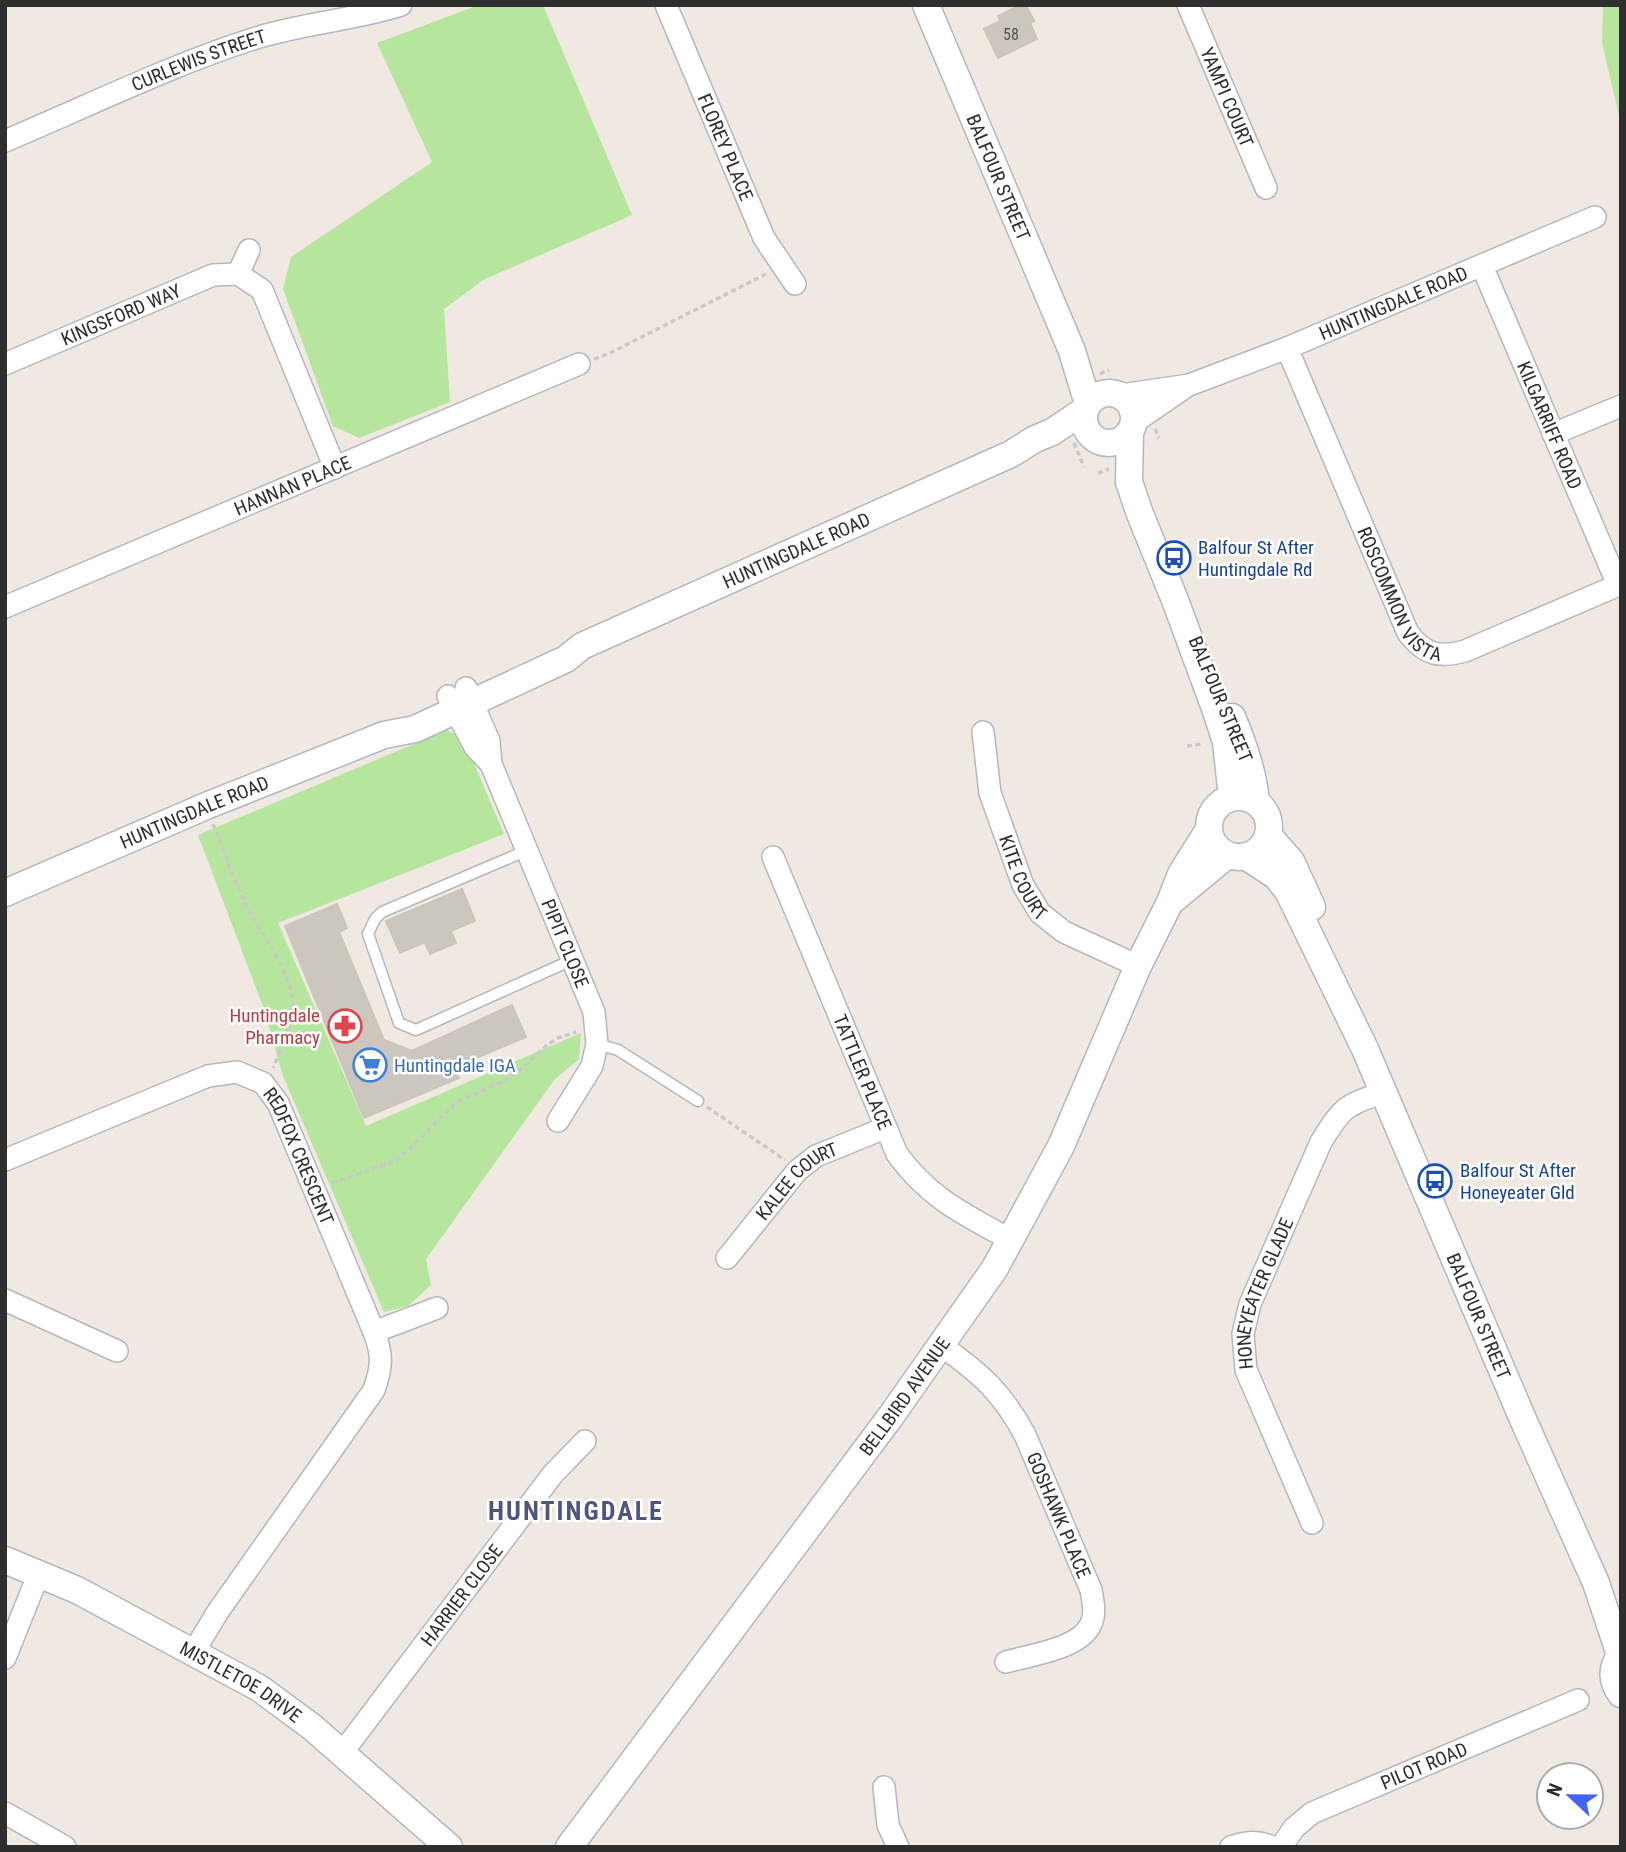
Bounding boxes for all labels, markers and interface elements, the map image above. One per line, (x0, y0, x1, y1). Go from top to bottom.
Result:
street label: CURLEWIS STREET (128, 25, 269, 96)
house number: 58 (1003, 25, 1019, 44)
street label: YAMPI COURT (1195, 44, 1258, 151)
street label: FLOREY PLACE (693, 90, 758, 204)
street label: BALFOUR STREET (961, 111, 1035, 244)
street label: HUNTINGDALE ROAD (1316, 261, 1471, 345)
street label: KINGSFORD WAY (58, 279, 184, 351)
street label: KILGARRIFF ROAD (1512, 358, 1587, 493)
street label: HANNAN PLACE (231, 451, 354, 521)
street label: HUNTINGDALE ROAD (719, 508, 874, 594)
street label: ROSCOMMON VISTA (1352, 524, 1444, 666)
place label: Balfour St After Huntingdale Rd (1198, 536, 1314, 581)
bus stop icon: Balfour St After Huntingdale Rd (1155, 539, 1193, 577)
street label: BALFOUR STREET (1184, 633, 1258, 766)
street label: HUNTINGDALE ROAD (117, 771, 272, 854)
street label: KITE COURT (994, 832, 1051, 926)
street label: PIPIT CLOSE (536, 896, 594, 991)
place label: Huntingdale Pharmacy (229, 1004, 320, 1049)
pharmacy icon: Huntingdale Pharmacy (326, 1007, 364, 1045)
street label: TATTLER PLACE (828, 1011, 897, 1133)
supermarket icon: Huntingdale IGA (351, 1046, 389, 1084)
place label: Huntingdale IGA (394, 1054, 516, 1077)
street label: REDFOX CRESCENT (258, 1083, 339, 1228)
street label: KALEE COURT (751, 1137, 841, 1225)
place label: Balfour St After Honeyeater Gld (1460, 1159, 1576, 1204)
bus stop icon: Balfour St After Honeyeater Gld (1416, 1162, 1454, 1200)
street label: HONEYEATER GLADE (1232, 1214, 1298, 1370)
street label: BALFOUR STREET (1441, 1250, 1516, 1383)
street label: BELLBIRD AVENUE (854, 1333, 955, 1460)
street label: GOSHAWK PLACE (1022, 1449, 1096, 1582)
district label: HUNTINGDALE (488, 1496, 664, 1526)
street label: HARRIER CLOSE (416, 1540, 508, 1651)
street label: MISTLETOE DRIVE (176, 1637, 306, 1728)
street label: PILOT ROAD (1377, 1737, 1471, 1794)
north arrow (1535, 1761, 1605, 1831)
text: N (1542, 1780, 1568, 1800)

